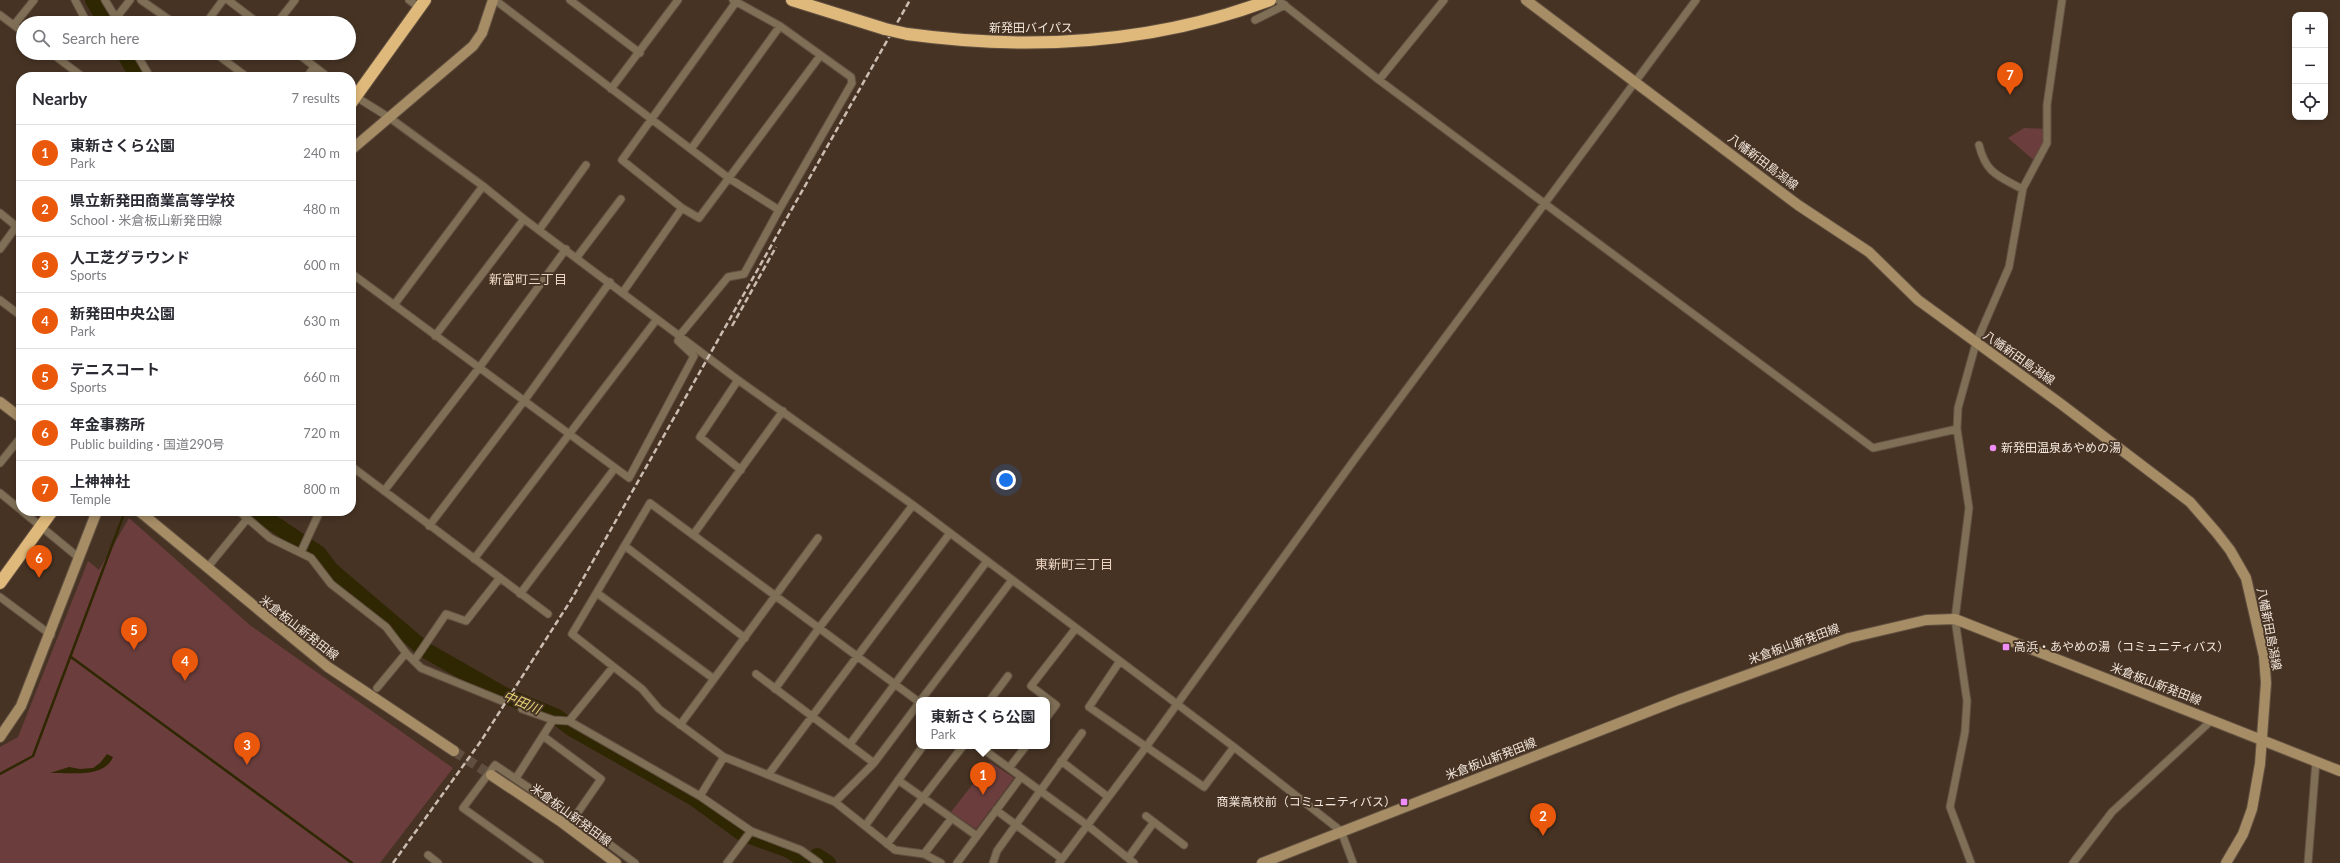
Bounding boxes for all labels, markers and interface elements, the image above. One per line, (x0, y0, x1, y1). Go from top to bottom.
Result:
map controls (2292, 12, 2328, 120)
button: + (2292, 12, 2328, 48)
search box (16, 16, 356, 60)
street label: 新発田バイパス (989, 20, 1073, 35)
icon: search (30, 27, 52, 49)
text: Search here (62, 29, 139, 47)
button: − (2292, 48, 2328, 84)
pin: 7 (1997, 62, 2023, 95)
button: locate (2292, 84, 2328, 120)
text: Nearby (32, 88, 87, 109)
text: 7 results (292, 90, 340, 106)
street label: 八幡新田島潟線 (1725, 130, 1801, 193)
text: 東新さくら公園 (70, 136, 175, 154)
text: 1 (41, 145, 49, 161)
text: 240 m (303, 145, 340, 161)
text: Park (70, 155, 95, 171)
text: 県立新発田商業高等学校 (70, 191, 235, 209)
text: 2 (41, 201, 49, 217)
text: 480 m (303, 201, 340, 217)
text: School · 米倉板山新発田線 (70, 212, 222, 228)
text: 人工芝グラウンド (70, 248, 190, 266)
text: 3 (41, 257, 49, 273)
text: 600 m (303, 257, 340, 273)
text: Sports (70, 267, 107, 283)
district label: 新富町三丁目 (489, 271, 567, 287)
text: 新発田中央公園 (70, 304, 175, 322)
text: 4 (41, 313, 49, 329)
text: 630 m (303, 313, 340, 329)
text: Park (70, 323, 95, 339)
street label: 八幡新田島潟線 (1981, 327, 2058, 388)
text: テニスコート (70, 360, 160, 378)
text: 5 (41, 369, 49, 385)
text: 660 m (303, 369, 340, 385)
text: Sports (70, 379, 107, 395)
text: 年金事務所 (70, 415, 145, 433)
text: 6 (41, 425, 49, 441)
text: 720 m (303, 425, 340, 441)
text: Public building · 国道290号 (70, 436, 225, 452)
place label: 新発田温泉あやめの湯 (2001, 440, 2121, 455)
marker: 新発田温泉あやめの湯 (1988, 443, 1998, 453)
your location (996, 470, 1016, 490)
text: 上神神社 (70, 472, 130, 490)
text: 7 (41, 481, 49, 497)
text: 800 m (303, 481, 340, 497)
text: Temple (70, 491, 111, 507)
pin: 6 (26, 545, 52, 578)
district label: 東新町三丁目 (1035, 556, 1113, 572)
street label: 八幡新田島潟線 (2254, 586, 2285, 672)
street label: 米倉板山新発田線 (257, 592, 342, 663)
pin: 5 (121, 617, 147, 650)
street label: 米倉板山新発田線 (1746, 620, 1842, 667)
place label: 高浜・あやめの湯（コミュニティバス） (2014, 639, 2229, 654)
marker: 高浜・あやめの湯（コミュニティバス） (2001, 642, 2011, 652)
pin: 4 (172, 648, 198, 681)
street label: 米倉板山新発田線 (2109, 659, 2204, 708)
water label: 中田川 (501, 687, 545, 718)
popup (916, 697, 1050, 749)
text: 東新さくら公園 (930, 707, 1036, 725)
text: Park (930, 726, 956, 742)
pin: 3 (234, 732, 260, 765)
street label: 米倉板山新発田線 (1443, 734, 1538, 783)
pin: 1 (970, 762, 996, 795)
street label: 米倉板山新発田線 (528, 780, 615, 849)
place label: 商業高校前（コミュニティバス） (1217, 794, 1396, 809)
marker: 商業高校前（コミュニティバス） (1399, 797, 1409, 807)
pin: 2 (1530, 803, 1556, 836)

